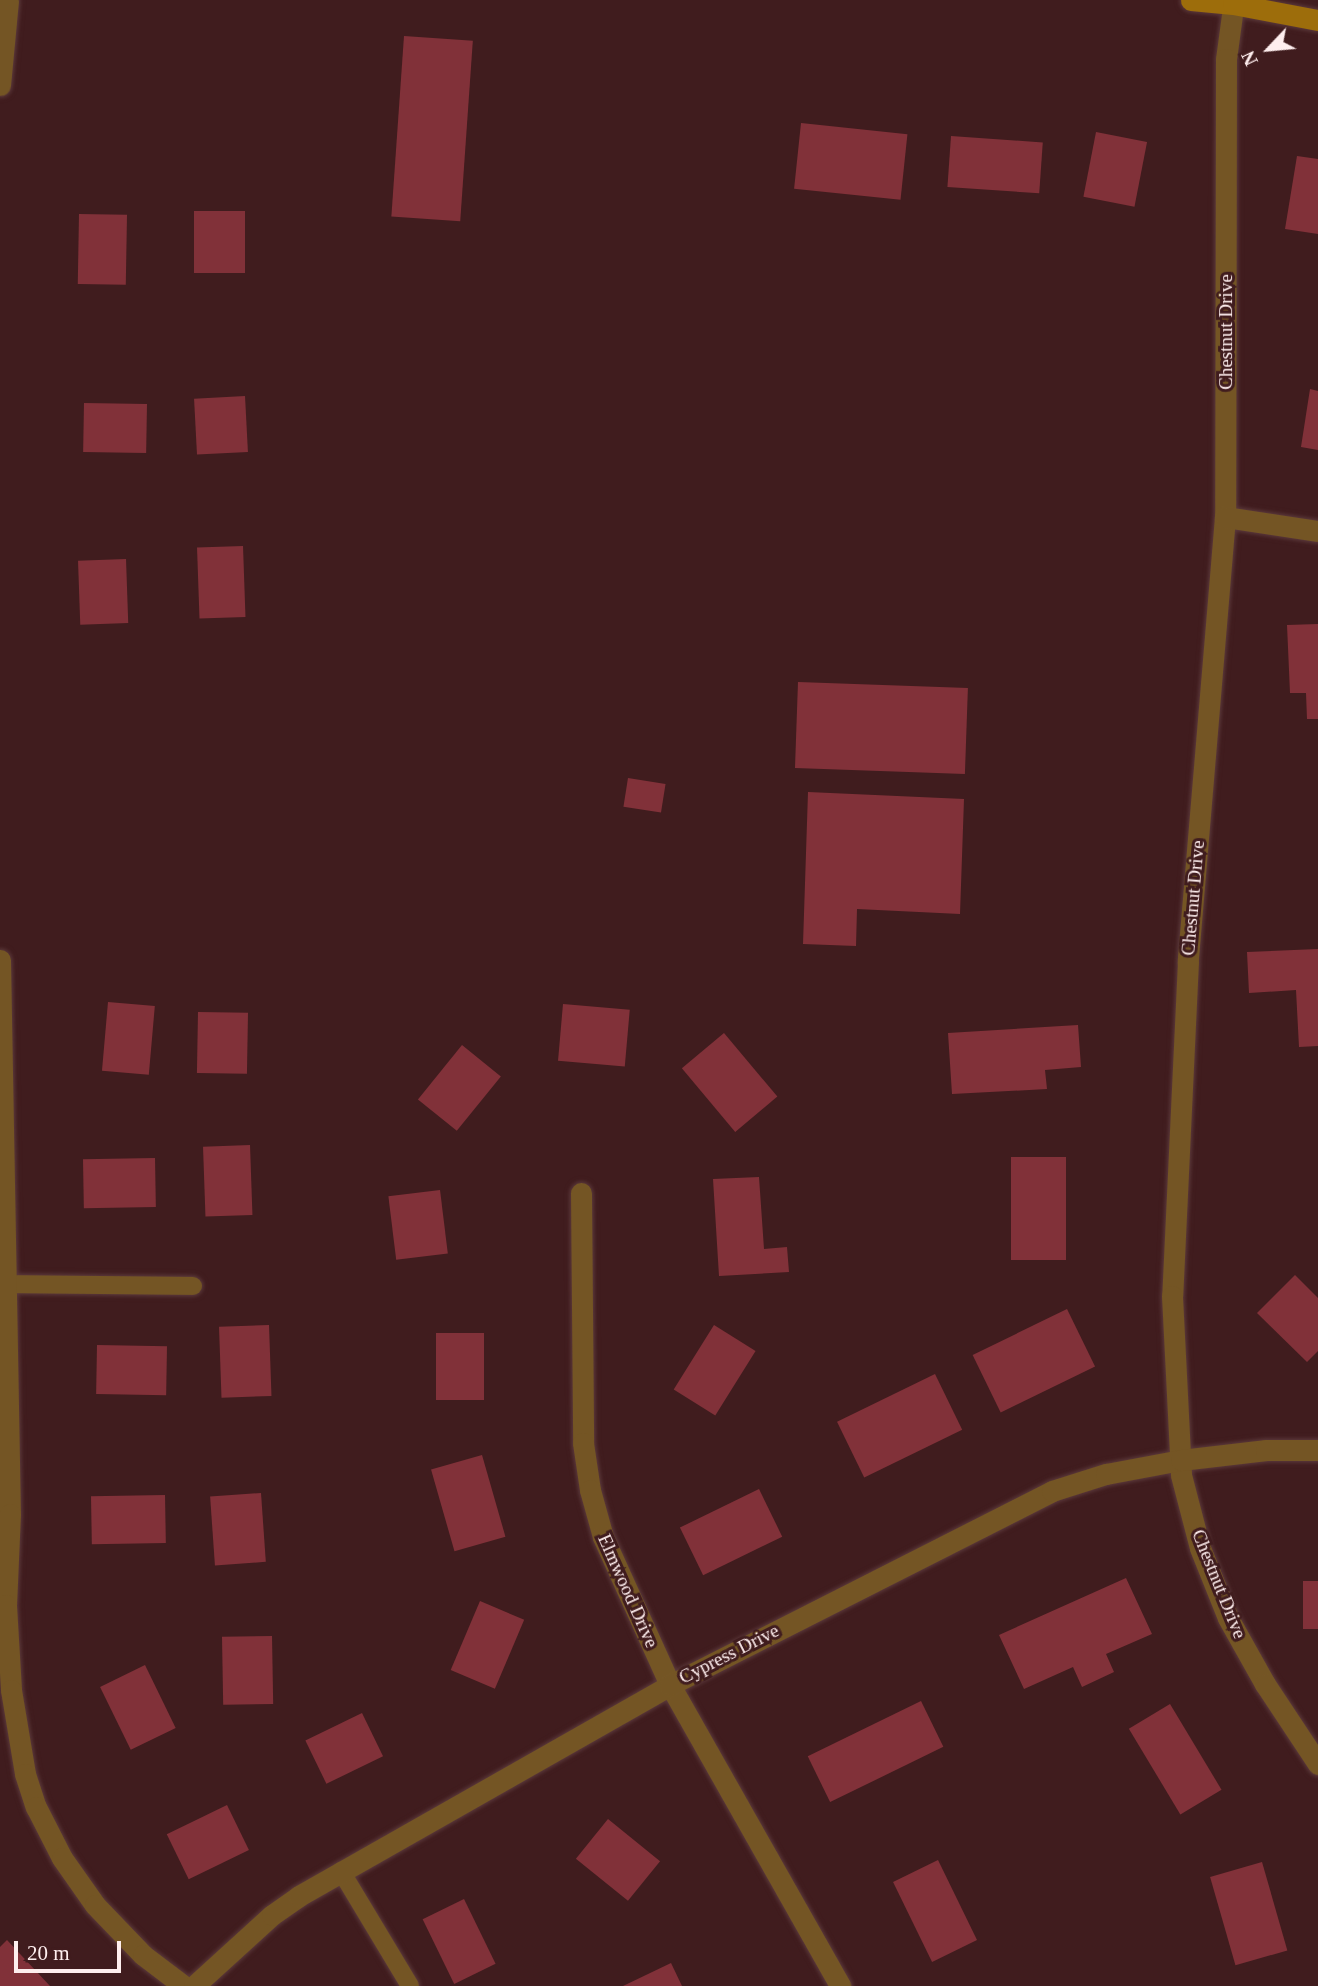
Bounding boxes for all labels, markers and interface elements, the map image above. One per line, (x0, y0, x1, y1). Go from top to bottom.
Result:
north arrow (1234, 14, 1304, 84)
text: N (1237, 48, 1262, 69)
street label: Chestnut Drive (1215, 274, 1237, 390)
street label: Chestnut Drive (1177, 839, 1209, 957)
street label: Chestnut Drive (1187, 1526, 1251, 1642)
street label: Elmwood Drive (593, 1531, 663, 1651)
street label: Cypress Drive (675, 1619, 783, 1689)
scale bar (18, 1926, 124, 1970)
text: 20 m (27, 1941, 70, 1965)

